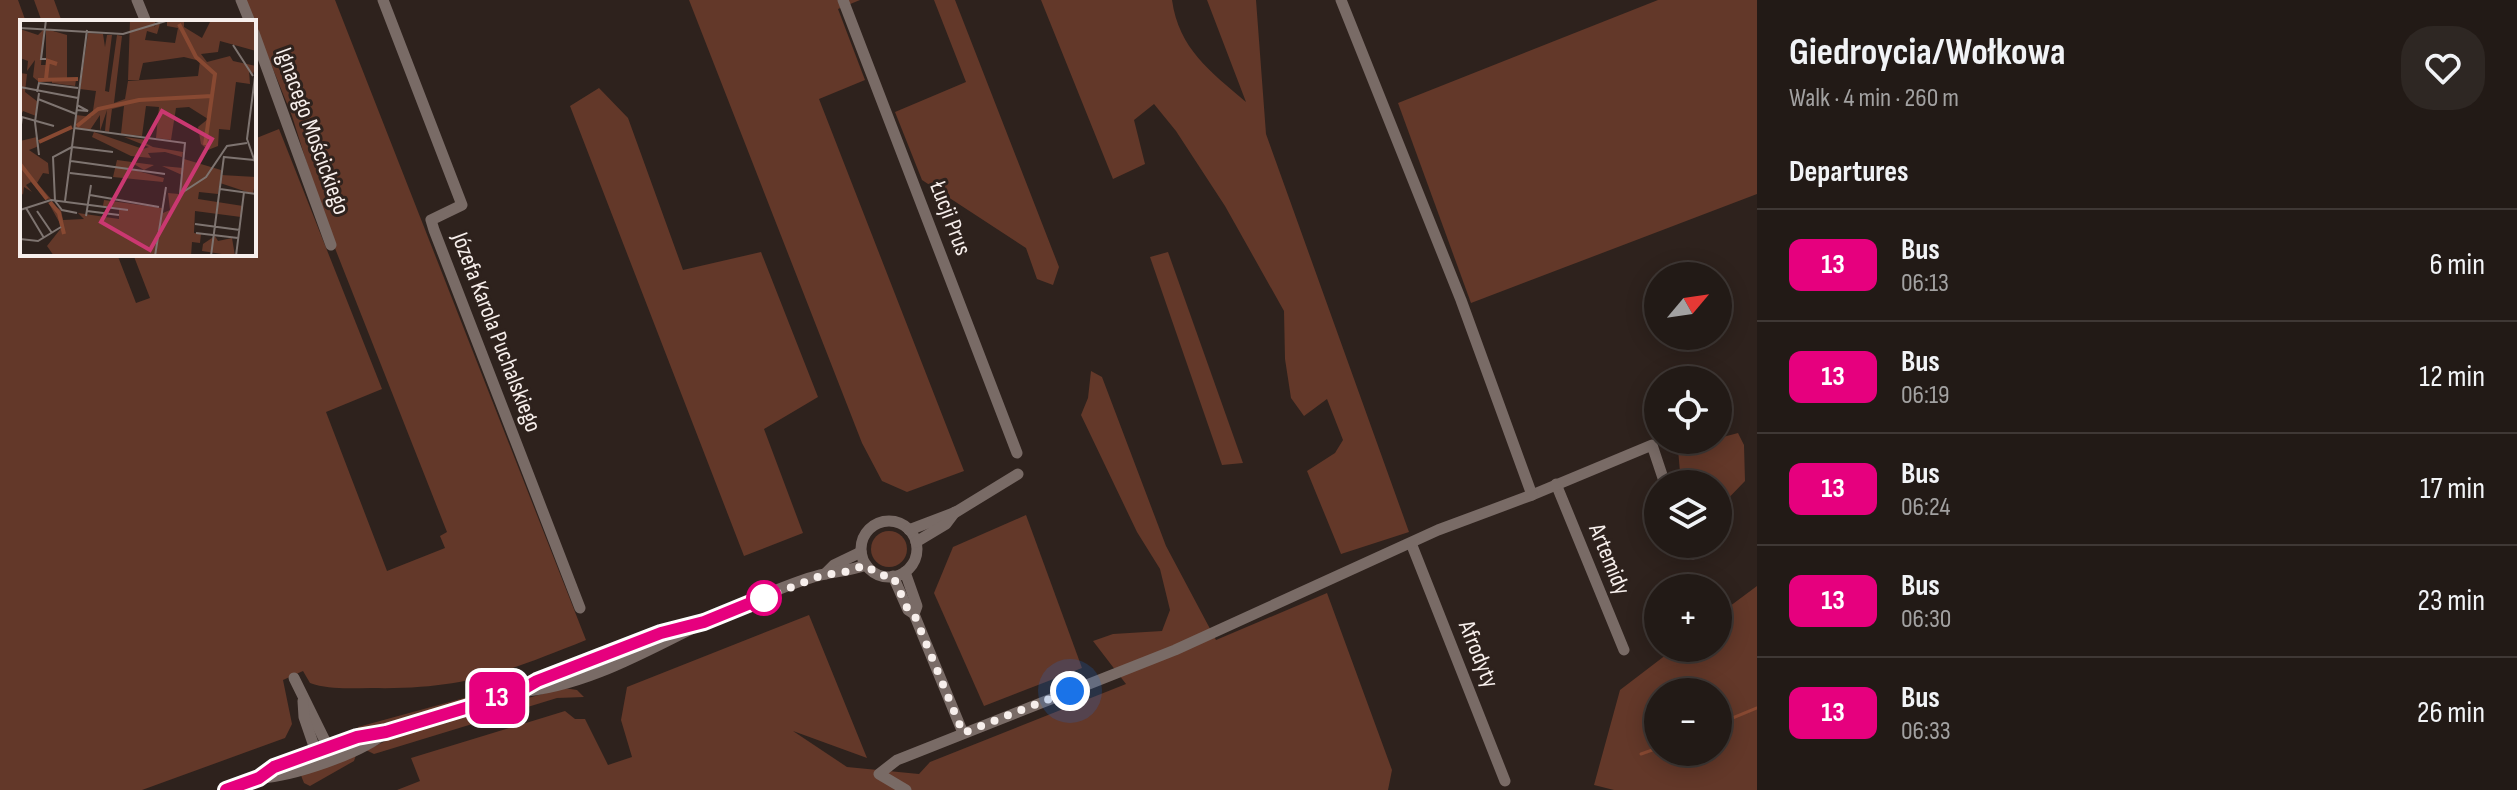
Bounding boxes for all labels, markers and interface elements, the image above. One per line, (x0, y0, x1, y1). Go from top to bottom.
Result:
inset map (20, 20, 256, 256)
button: heart (2401, 26, 2485, 110)
text: Giedroycia/Wołkowa (1789, 30, 2065, 75)
street label: Ignacego Mościckiego (269, 44, 356, 219)
text: Walk · 4 min · 260 m (1789, 83, 1959, 114)
text: Departures (1789, 154, 1909, 190)
street label: Łucji Prus (923, 176, 978, 259)
street label: Józefa Karola Puchalskiego (445, 227, 548, 436)
text: Bus (1901, 232, 1940, 268)
text: 6 min (2429, 247, 2485, 283)
text: 13 (1821, 248, 1845, 281)
north arrow (1644, 262, 1732, 350)
map controls (1644, 262, 1732, 766)
text: 06:13 (1901, 268, 1949, 299)
text: Bus (1901, 344, 1940, 380)
text: 12 min (2419, 359, 2485, 395)
text: 13 (1821, 360, 1845, 393)
button: locate (1644, 366, 1732, 454)
text: 06:19 (1901, 380, 1950, 411)
text: Bus (1901, 456, 1940, 492)
button: layers (1644, 470, 1732, 558)
text: 17 min (2420, 471, 2485, 507)
text: 13 (1821, 472, 1845, 505)
text: 06:24 (1901, 492, 1950, 523)
street label: Artemidy (1582, 519, 1637, 599)
text: Bus (1901, 568, 1940, 604)
button: + (1644, 574, 1732, 662)
unlabelled marker (747, 581, 781, 615)
text: 23 min (2418, 583, 2485, 619)
text: 13 (1821, 584, 1845, 617)
text: 06:30 (1901, 604, 1951, 635)
street label: Afrodyty (1452, 615, 1505, 692)
your location (1050, 671, 1090, 711)
line badge: 13 (461, 672, 533, 724)
button: − (1644, 678, 1732, 766)
text: Bus (1901, 680, 1940, 716)
text: 13 (485, 681, 509, 714)
text: 26 min (2417, 695, 2485, 731)
text: 13 (1821, 696, 1845, 729)
text: 06:33 (1901, 716, 1951, 747)

